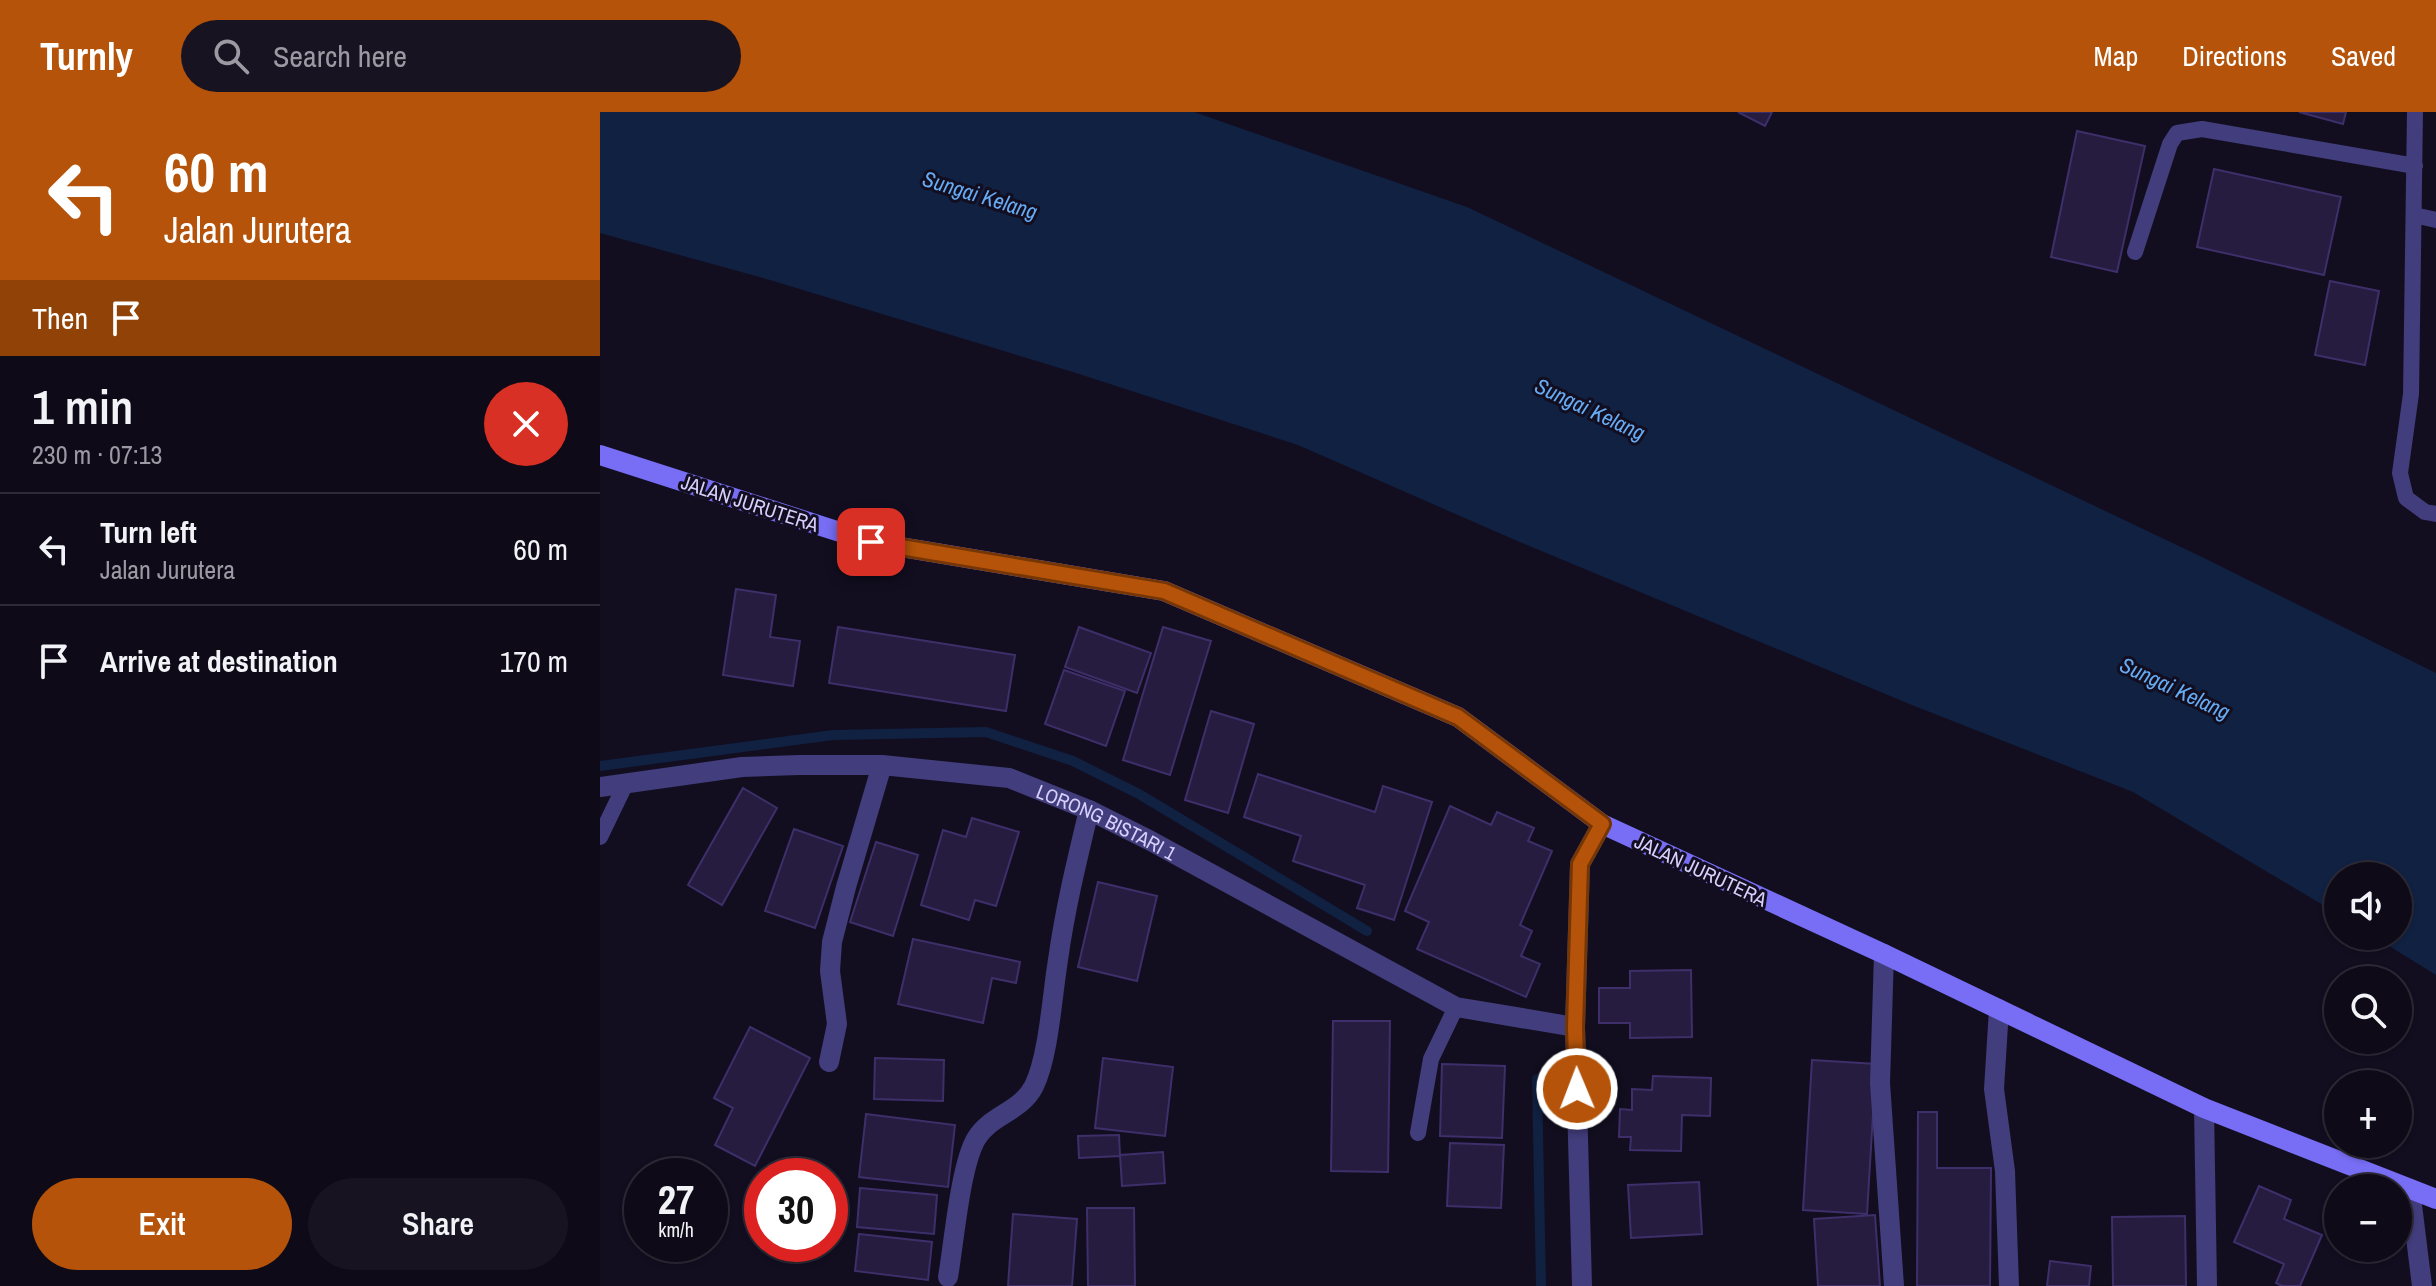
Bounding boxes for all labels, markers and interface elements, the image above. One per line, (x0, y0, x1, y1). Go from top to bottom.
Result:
search box (181, 20, 741, 92)
text: Turnly (40, 31, 133, 82)
icon: search (209, 34, 253, 78)
text: Search here (273, 36, 407, 76)
text: Map (2094, 37, 2138, 75)
text: Directions (2182, 37, 2287, 75)
text: Saved (2331, 37, 2396, 75)
text: 60 m (164, 134, 269, 209)
icon: left (32, 144, 136, 248)
water label: Sungai Kelang (919, 163, 1041, 227)
text: Jalan Jurutera (164, 206, 351, 254)
icon: arrive (104, 296, 148, 340)
text: Then (32, 298, 88, 338)
water label: Sungai Kelang (1530, 370, 1650, 448)
text: 1 min (32, 374, 133, 439)
button: close (484, 382, 568, 466)
text: 230 m · 07:13 (32, 437, 162, 472)
street label: JALAN JURUTERA (678, 468, 822, 538)
pin (837, 508, 905, 576)
text: Turn left (100, 512, 197, 552)
icon: arrive (849, 520, 893, 564)
icon: left (32, 527, 76, 571)
text: 60 m (513, 529, 568, 569)
text: Jalan Jurutera (100, 552, 235, 587)
icon: arrive (32, 639, 76, 683)
text: Arrive at destination (100, 641, 338, 681)
text: 170 m (500, 641, 568, 681)
water label: Sungai Kelang (2115, 649, 2235, 727)
street label: LORONG BISTARI 1 (1033, 777, 1182, 866)
street label: JALAN JURUTERA (1630, 828, 1772, 912)
map controls (2324, 862, 2412, 1262)
button: sound (2324, 862, 2412, 950)
button: search (2324, 966, 2412, 1054)
position arrow (1535, 1047, 1619, 1131)
button: + (2324, 1070, 2412, 1158)
speed limit sign: 30 (744, 1158, 848, 1262)
text: 27 (658, 1173, 694, 1226)
button: − (2324, 1174, 2412, 1262)
button: Exit (32, 1178, 292, 1270)
button: Share (308, 1178, 568, 1270)
text: km/h (658, 1216, 694, 1243)

